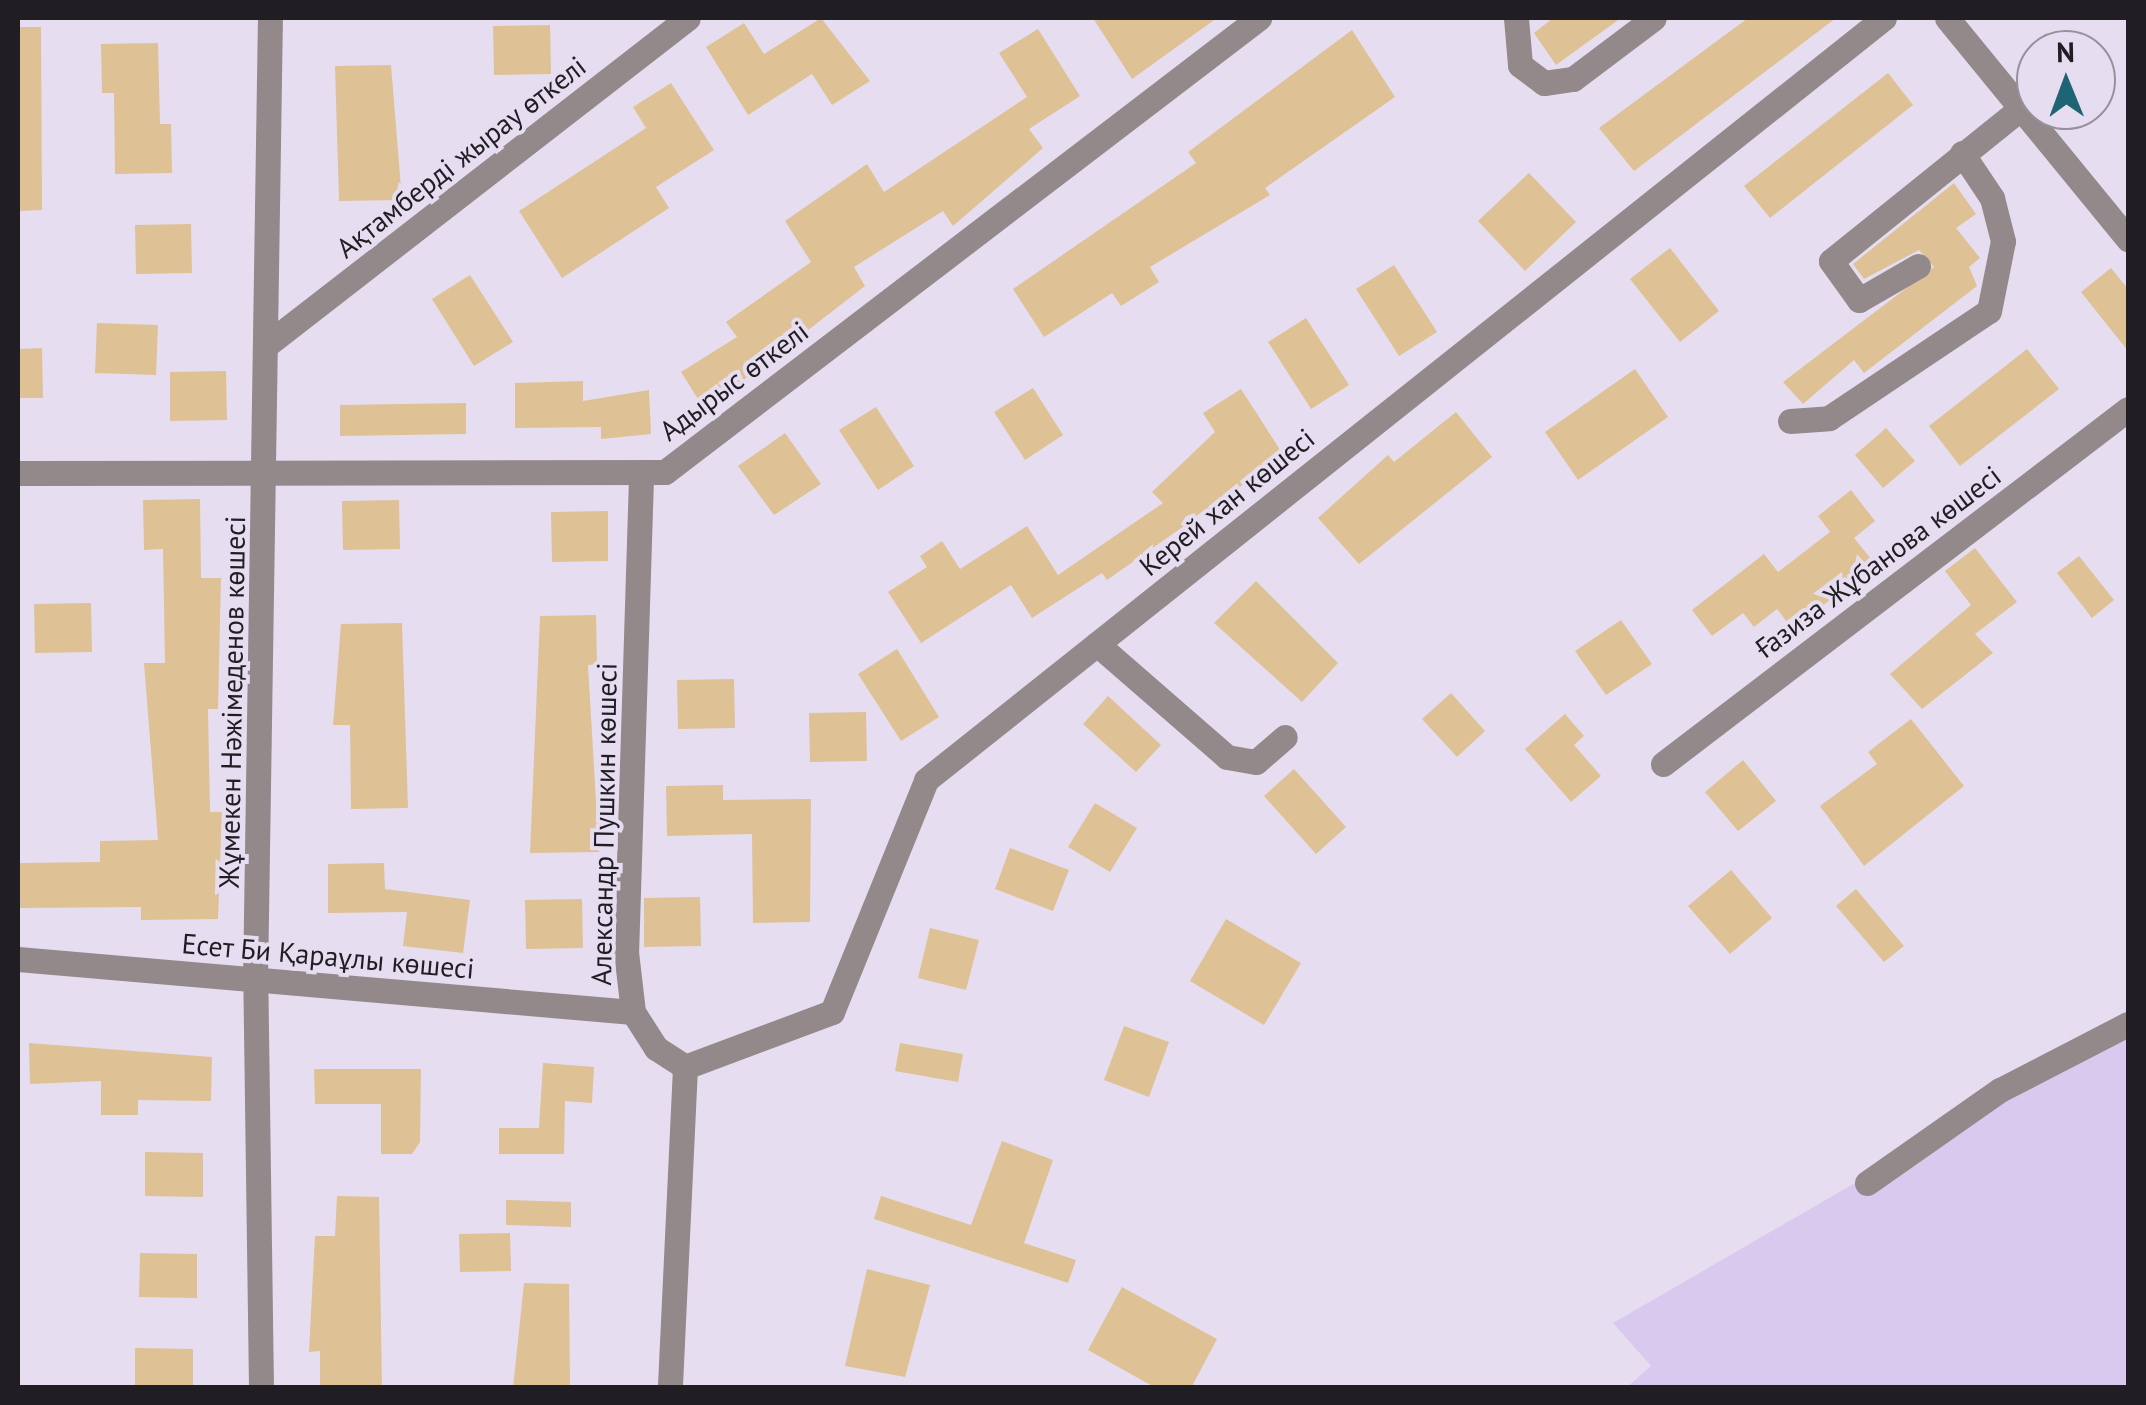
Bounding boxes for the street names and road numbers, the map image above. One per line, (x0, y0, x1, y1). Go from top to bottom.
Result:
street label: Ақтамберді жырау өткелі (329, 49, 593, 265)
street label: Адырыс өткелі (653, 314, 815, 448)
street label: Керей хан көшесі (1133, 421, 1321, 583)
street label: Ғазиза Жұбанова көшесі (1749, 459, 2007, 665)
street label: Жұмекен Нәжімеденов көшесі (212, 516, 252, 888)
street label: Александр Пушкин көшесі (584, 662, 624, 986)
street label: Есет Би Қараұлы көшесі (180, 926, 476, 986)

